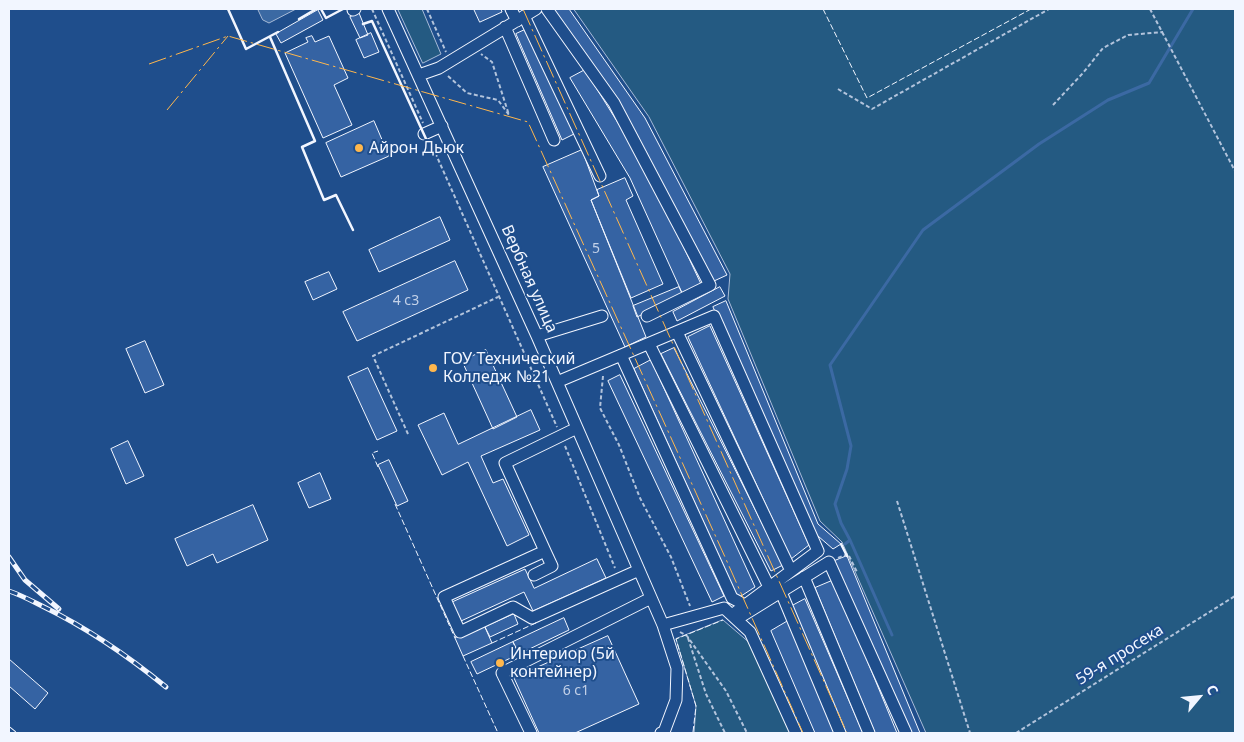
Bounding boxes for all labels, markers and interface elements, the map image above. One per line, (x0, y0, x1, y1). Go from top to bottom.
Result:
place label: Айрон Дьюк (369, 138, 464, 158)
marker: Айрон Дьюк (353, 142, 365, 154)
street label: Вербная улица (497, 222, 561, 336)
house number: 5 (592, 241, 600, 257)
house number: 4 с3 (393, 293, 419, 309)
place label: ГОУ Технический Колледж №21 (443, 349, 576, 387)
marker: ГОУ Технический Колледж №21 (427, 362, 439, 374)
street label: 59-я просека (1073, 621, 1167, 689)
place label: Интериор (5й контейнер) (510, 644, 615, 682)
marker: Интериор (5й контейнер) (494, 657, 506, 669)
north arrow (1174, 672, 1224, 722)
text: С (1202, 681, 1223, 698)
house number: 6 с1 (563, 683, 589, 699)

